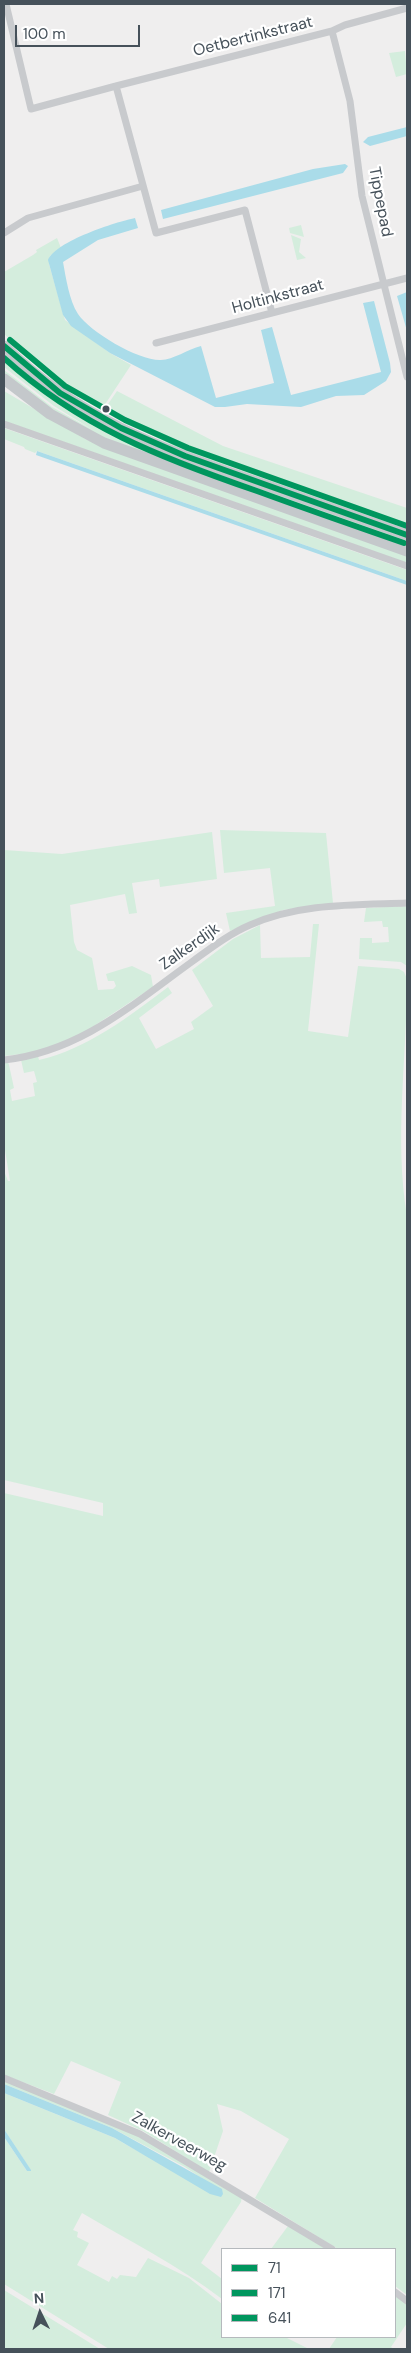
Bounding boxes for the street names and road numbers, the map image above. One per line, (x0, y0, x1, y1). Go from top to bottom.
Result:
street label: Oetbertinkstraat (191, 13, 315, 61)
street label: Tippepad (364, 165, 396, 239)
street label: Holtinkstraat (230, 276, 326, 318)
street label: Zalkerdijk (156, 919, 224, 975)
street label: Zalkerveerweg (128, 2108, 230, 2176)

